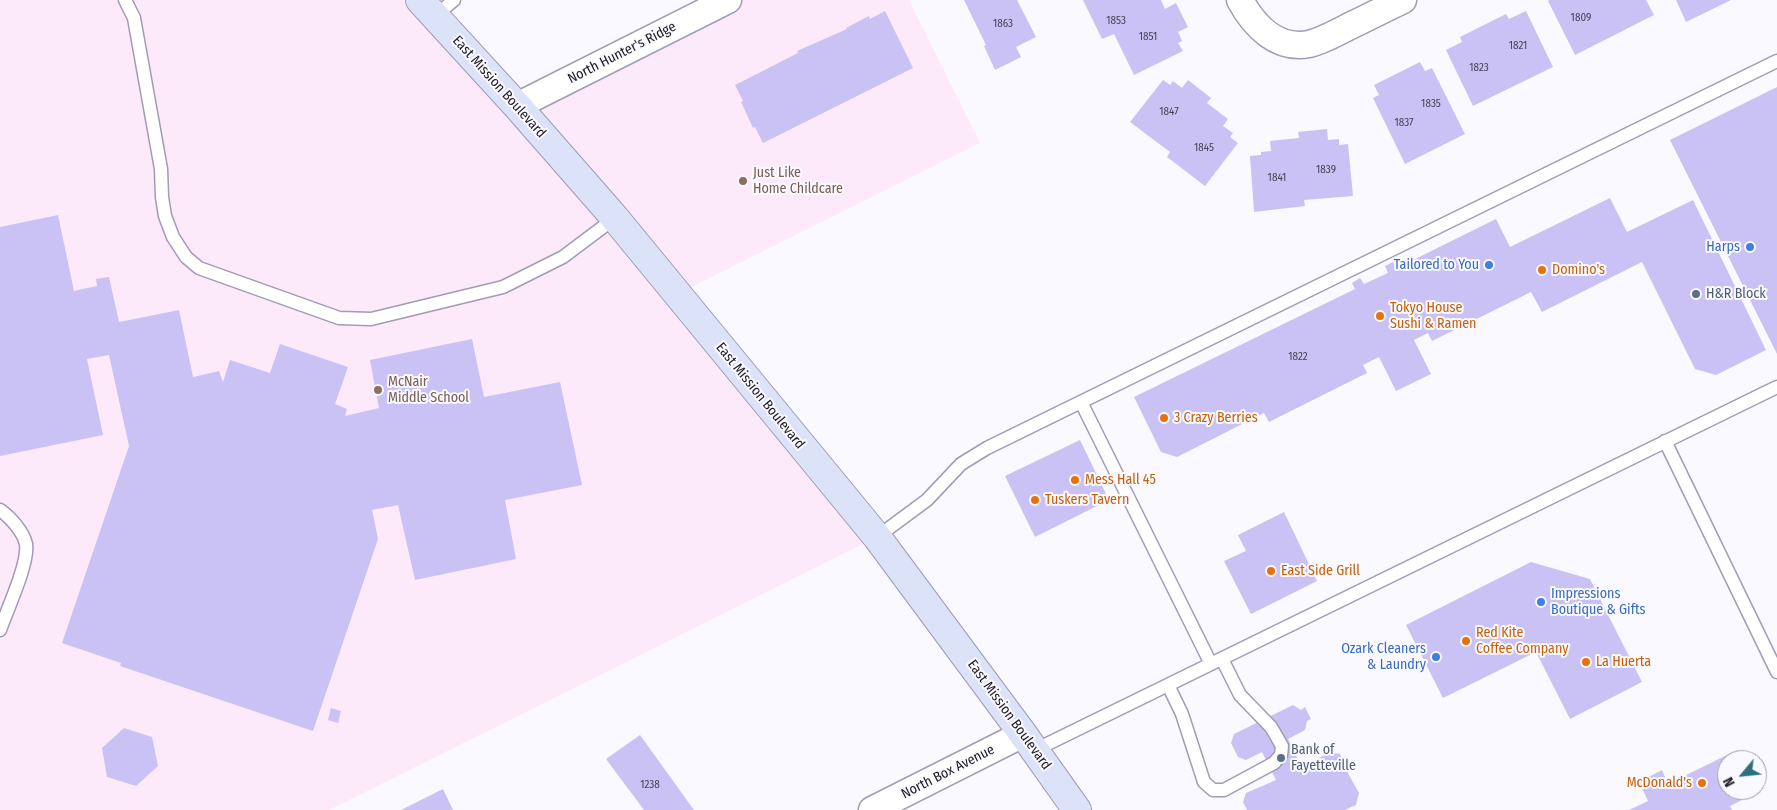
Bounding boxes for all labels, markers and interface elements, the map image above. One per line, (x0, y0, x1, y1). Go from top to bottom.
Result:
house number: 1809 (1571, 11, 1591, 25)
house number: 1853 (1106, 14, 1126, 28)
house number: 1863 (993, 17, 1013, 31)
street label: North Hunter's Ridge (565, 18, 679, 88)
house number: 1851 (1139, 30, 1157, 44)
street label: East Mission Boulevard (449, 32, 549, 142)
house number: 1821 (1509, 39, 1527, 53)
house number: 1823 (1469, 61, 1489, 75)
house number: 1835 (1421, 97, 1441, 111)
house number: 1847 (1159, 105, 1179, 119)
house number: 1837 (1394, 116, 1414, 130)
house number: 1845 (1194, 141, 1214, 155)
house number: 1839 (1316, 163, 1336, 177)
place label: Just Like Home Childcare (753, 165, 843, 198)
house number: 1841 (1268, 171, 1286, 185)
marker: Just Like Home Childcare (737, 175, 749, 187)
place label: Harps (1706, 239, 1740, 255)
marker: Harps (1744, 241, 1756, 253)
place label: Tailored to You (1394, 257, 1479, 273)
marker: Tailored to You (1483, 259, 1495, 271)
place label: Domino's (1552, 262, 1605, 278)
marker: Domino's (1536, 264, 1548, 276)
place label: H&R Block (1706, 286, 1766, 302)
marker: H&R Block (1690, 288, 1702, 300)
place label: Tokyo House Sushi & Ramen (1390, 300, 1476, 332)
marker: Tokyo House Sushi & Ramen (1374, 310, 1386, 322)
street label: East Mission Boulevard (712, 340, 808, 452)
house number: 1822 (1288, 350, 1308, 364)
place label: McNair Middle School (388, 374, 469, 407)
marker: McNair Middle School (372, 384, 384, 396)
place label: 3 Crazy Berries (1174, 410, 1258, 426)
marker: 3 Crazy Berries (1158, 412, 1170, 424)
place label: Mess Hall 45 (1085, 472, 1156, 488)
marker: Mess Hall 45 (1069, 474, 1081, 486)
place label: Tuskers Tavern (1045, 492, 1129, 508)
marker: Tuskers Tavern (1029, 494, 1041, 506)
place label: East Side Grill (1281, 563, 1360, 579)
marker: East Side Grill (1265, 565, 1277, 577)
place label: Impressions Boutique & Gifts (1551, 586, 1645, 618)
marker: Impressions Boutique & Gifts (1535, 596, 1547, 608)
place label: Red Kite Coffee Company (1476, 625, 1568, 658)
marker: Red Kite Coffee Company (1460, 635, 1472, 647)
place label: Ozark Cleaners & Laundry (1341, 641, 1426, 674)
marker: Ozark Cleaners & Laundry (1430, 651, 1442, 663)
place label: La Huerta (1596, 654, 1651, 670)
marker: La Huerta (1580, 656, 1592, 668)
street label: East Mission Boulevard (964, 657, 1054, 773)
street label: North Box Avenue (899, 741, 997, 803)
place label: Bank of Fayetteville (1291, 742, 1356, 774)
north arrow (1717, 750, 1767, 800)
marker: Bank of Fayetteville (1275, 752, 1287, 764)
text: N (1720, 774, 1739, 790)
place label: McDonald's (1627, 775, 1692, 791)
marker: McDonald's (1696, 777, 1708, 789)
house number: 1238 (640, 778, 660, 792)

